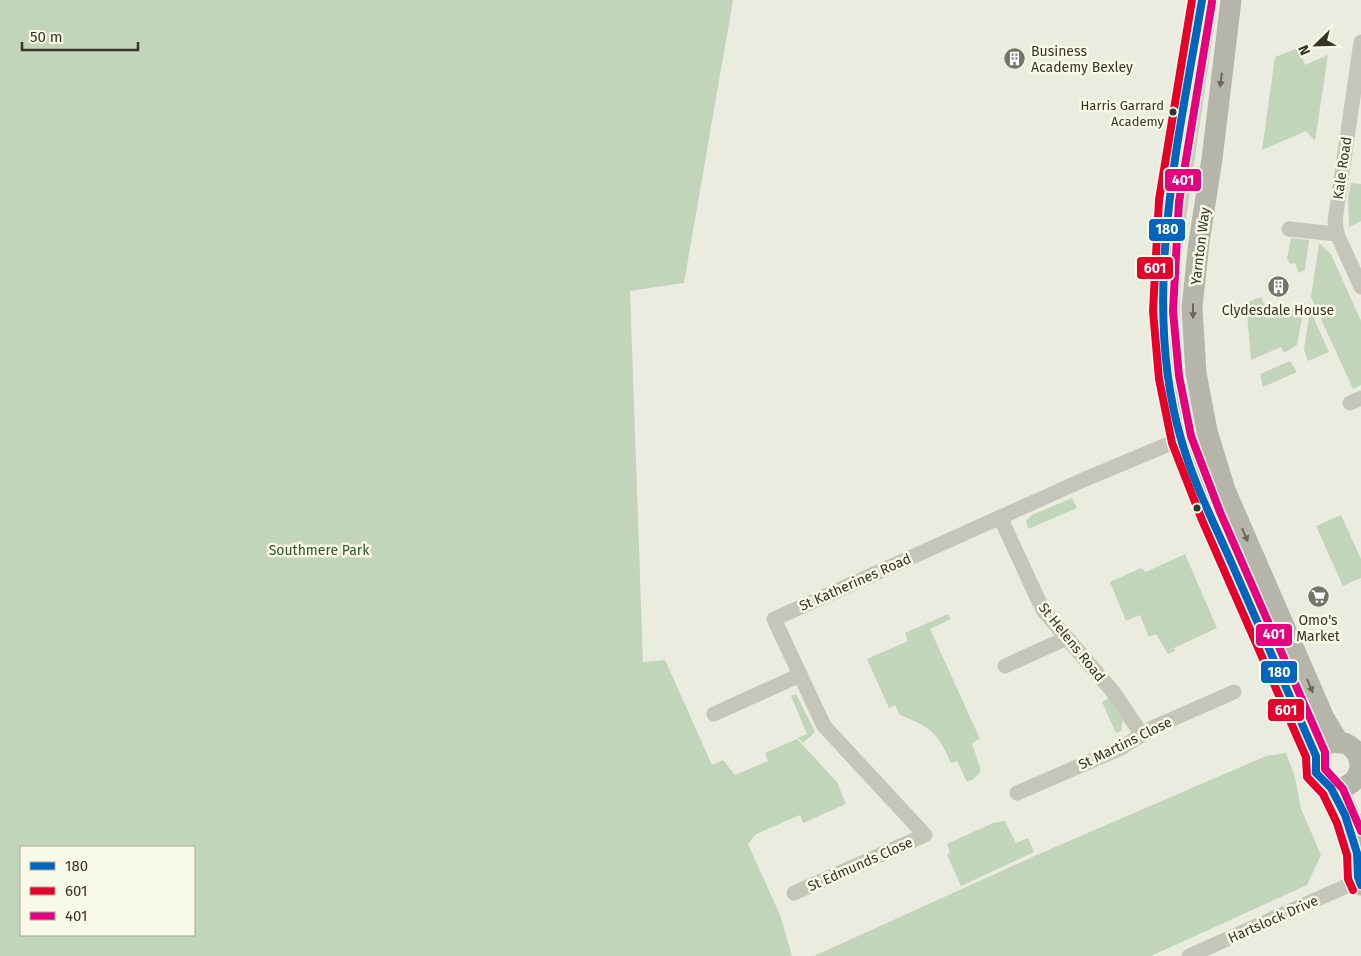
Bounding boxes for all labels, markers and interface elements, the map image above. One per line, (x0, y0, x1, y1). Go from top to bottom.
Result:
scale bar (22, 20, 139, 52)
north arrow (1291, 20, 1341, 70)
text: 50 m (30, 28, 63, 46)
text: N (1295, 42, 1314, 57)
place label: Business Academy Bexley (1031, 43, 1133, 76)
building icon: Business Academy Bexley (1003, 47, 1027, 71)
one-way arrow (1217, 73, 1225, 89)
place label: Harris Garrard Academy (1081, 98, 1165, 129)
marker: Harris Garrard Academy (1168, 107, 1178, 117)
street label: Kale Road (1330, 136, 1355, 201)
line badge: 401 (1164, 168, 1202, 192)
text: 401 (1172, 172, 1194, 189)
street label: Yarnton Way (1187, 206, 1214, 286)
line badge: 180 (1148, 218, 1186, 242)
text: 180 (1156, 221, 1178, 238)
line badge: 601 (1136, 256, 1174, 280)
text: 601 (1144, 260, 1166, 277)
building icon: Clydesdale House (1266, 275, 1290, 299)
place label: Clydesdale House (1222, 302, 1334, 319)
one-way arrow (1189, 303, 1197, 319)
unlabelled marker (1192, 503, 1202, 513)
one-way arrow (1241, 528, 1249, 542)
park label: Southmere Park (269, 542, 370, 559)
street label: St Katherines Road (797, 550, 914, 615)
supermarket icon: Omo's Market (1306, 585, 1330, 609)
street label: St Helens Road (1035, 600, 1108, 685)
place label: Omo's Market (1296, 612, 1341, 645)
line badge: 401 (1255, 623, 1293, 647)
text: 401 (1263, 626, 1285, 643)
line badge: 180 (1260, 660, 1298, 684)
text: 180 (1268, 664, 1290, 681)
one-way arrow (1307, 679, 1315, 693)
line badge: 601 (1267, 698, 1305, 722)
text: 601 (1275, 702, 1297, 719)
street label: St Martins Close (1076, 713, 1175, 773)
street label: St Edmunds Close (805, 834, 915, 895)
legend (20, 846, 195, 936)
text: 180 (65, 857, 88, 875)
text: 601 (65, 882, 88, 900)
street label: Hartslock Drive (1226, 892, 1321, 947)
text: 401 (65, 907, 87, 925)

